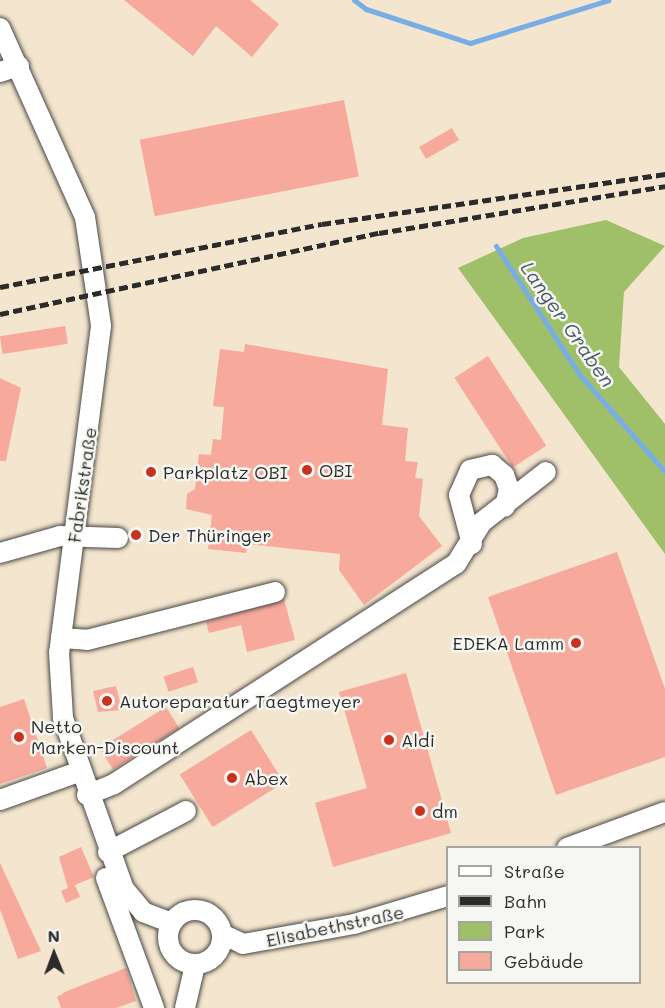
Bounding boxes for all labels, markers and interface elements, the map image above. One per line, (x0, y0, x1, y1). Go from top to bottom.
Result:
water label: Langer Graben (516, 256, 620, 392)
street label: Fabrikstraße (63, 426, 101, 544)
place label: OBI (319, 459, 352, 481)
place label: Parkplatz OBI (163, 461, 288, 483)
marker: OBI (300, 463, 314, 477)
marker: Parkplatz OBI (144, 465, 158, 479)
place label: Der Thüringer (148, 524, 271, 546)
marker: Der Thüringer (129, 528, 143, 542)
place label: EDEKA Lamm (452, 632, 564, 654)
marker: EDEKA Lamm (569, 636, 583, 650)
place label: Autoreparatur Taegtmeyer (119, 690, 361, 712)
marker: Autoreparatur Taegtmeyer (100, 694, 114, 708)
place label: Netto Marken-Discount (31, 716, 179, 758)
place label: Aldi (401, 729, 435, 751)
marker: Netto Marken-Discount (12, 730, 26, 744)
marker: Aldi (382, 733, 396, 747)
place label: Abex (244, 767, 288, 789)
marker: Abex (225, 771, 239, 785)
place label: dm (432, 800, 458, 822)
marker: dm (413, 804, 427, 818)
legend (446, 846, 641, 984)
text: Straße (504, 859, 565, 883)
text: Bahn (504, 889, 547, 913)
street label: Elisabethstraße (264, 901, 406, 951)
text: Park (504, 919, 545, 943)
north arrow (24, 924, 84, 984)
text: N (47, 925, 60, 946)
text: Gebäude (504, 949, 584, 973)

